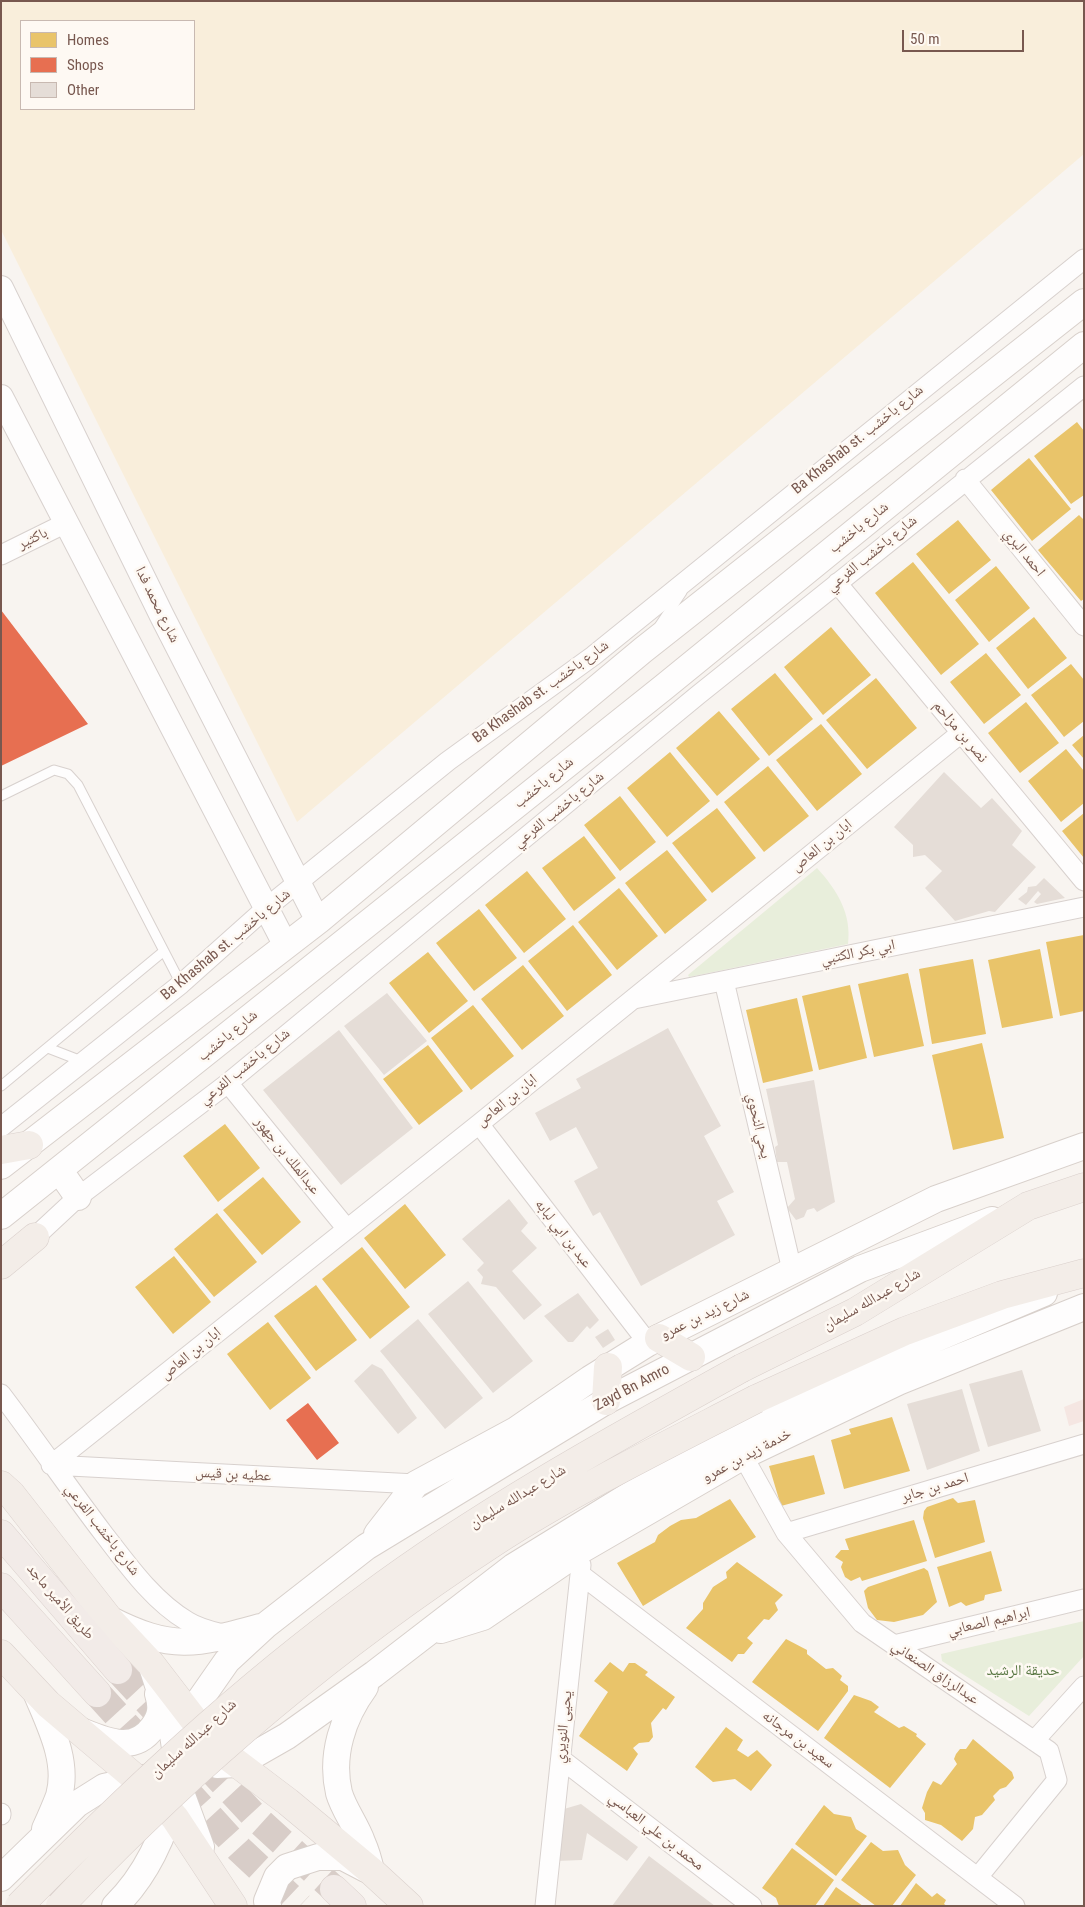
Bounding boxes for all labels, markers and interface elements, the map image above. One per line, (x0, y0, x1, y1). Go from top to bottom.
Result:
legend (20, 20, 195, 110)
scale bar (905, 20, 1028, 52)
text: 50 m (910, 30, 940, 48)
text: Homes (67, 31, 109, 49)
text: Shops (67, 56, 104, 74)
text: Other (67, 81, 99, 99)
street label: Ba Khashab st. شارع باخشب (789, 381, 927, 499)
street label: شارع باخشب (826, 498, 892, 558)
street label: شارع باخشب الفرعي (823, 512, 921, 596)
street label: باكثير (15, 524, 51, 554)
street label: احمد البري (999, 525, 1049, 581)
street label: شارع محمد فدا (131, 564, 183, 646)
street label: Ba Khashab st. شارع باخشب (469, 637, 613, 747)
street label: نصر بن مزاحم (929, 697, 991, 767)
street label: شارع باخشب (511, 753, 577, 813)
street label: شارع باخشب الفرعي (510, 768, 608, 852)
street label: ابان بن العاص (788, 816, 856, 876)
street label: Ba Khashab st. شارع باخشب (157, 885, 295, 1005)
street label: ابي بكر الكتبي (819, 936, 897, 970)
street label: شارع باخشب (195, 1006, 261, 1066)
street label: شارع باخشب الفرعي (196, 1025, 294, 1109)
street label: ابان بن العاص (473, 1071, 541, 1131)
street label: يحي النحوي (742, 1092, 774, 1160)
street label: عبدالملك بن جهور (250, 1114, 324, 1198)
street label: عبد بن ابي لبابه (530, 1196, 596, 1272)
street label: شارع عبدالله سليمان (820, 1265, 924, 1335)
street label: شارع زيد بن عمرو (658, 1286, 752, 1344)
street label: ابان بن العاص (157, 1324, 225, 1384)
street label: Zayd Bn Amro (591, 1361, 673, 1415)
street label: خدمة زيد بن عمرو (699, 1425, 795, 1487)
street label: شارع عبدالله سليمان (466, 1461, 570, 1533)
street label: عطيه بن قيس (195, 1464, 271, 1486)
street label: احمد بن جابر (899, 1469, 971, 1507)
street label: شارع باخشب الفرعي (61, 1481, 143, 1579)
street label: طريق الأمير ماجد (22, 1560, 98, 1644)
street label: ابراهيم الصعابي (946, 1604, 1032, 1640)
street label: عبدالرزاق الصنعاني (888, 1637, 982, 1709)
park label: حديقة الرشيد (986, 1662, 1060, 1680)
street label: يحيى النويري (551, 1690, 577, 1764)
street label: شارع عبدالله سليمان (147, 1696, 241, 1782)
street label: سعيد بن مرجانه (758, 1707, 838, 1773)
street label: محمد بن علي العباسي (605, 1789, 707, 1875)

